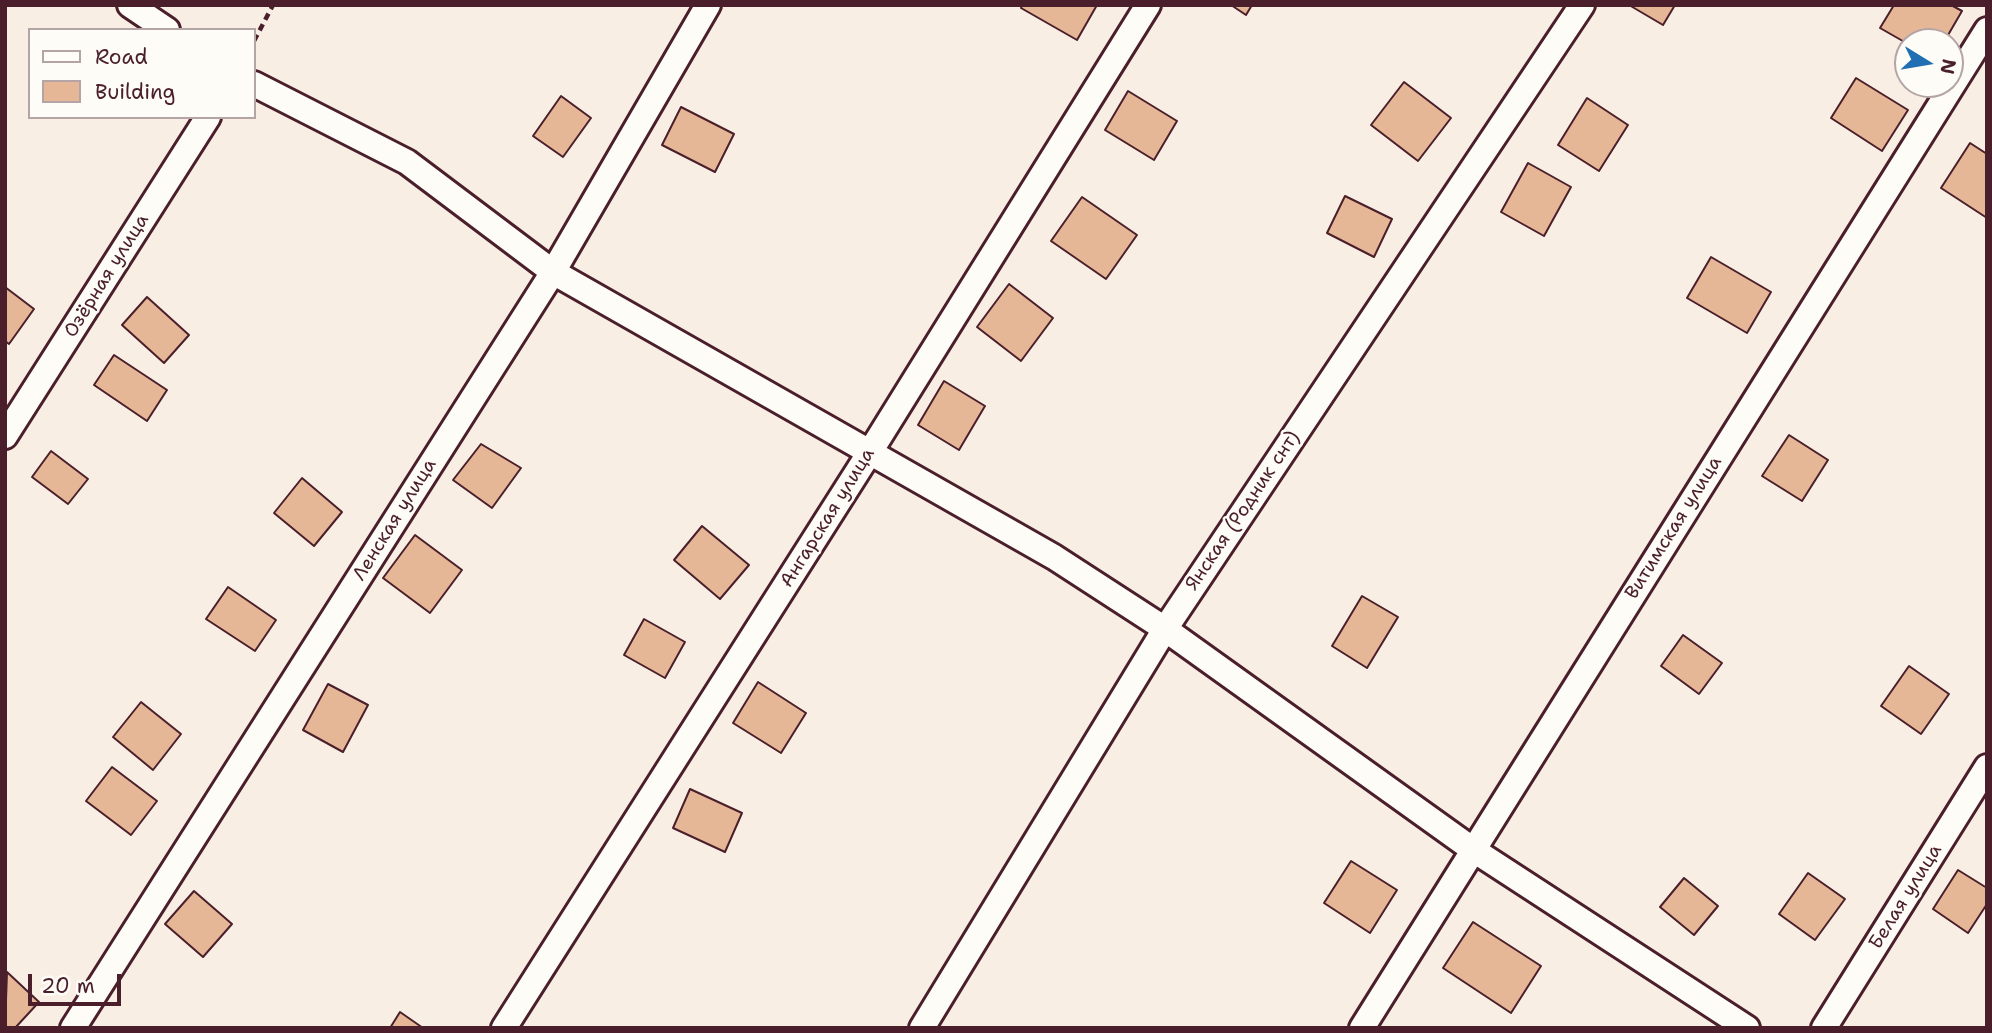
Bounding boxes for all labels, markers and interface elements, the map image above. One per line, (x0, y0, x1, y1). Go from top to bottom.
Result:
legend (28, 28, 256, 119)
north arrow (1894, 28, 1964, 98)
text: Road (95, 43, 148, 71)
text: N (1934, 57, 1962, 76)
text: Building (95, 78, 175, 106)
street label: Озёрная улица (60, 210, 154, 342)
street label: Янская (Родник снт) (1181, 427, 1305, 595)
street label: Ангарская улица (776, 444, 880, 592)
street label: Витимская улица (1621, 452, 1727, 604)
street label: Ленская улица (348, 455, 442, 585)
street label: Белая улица (1865, 840, 1947, 954)
scale bar (32, 960, 124, 1004)
text: 20 m (41, 972, 95, 1000)

